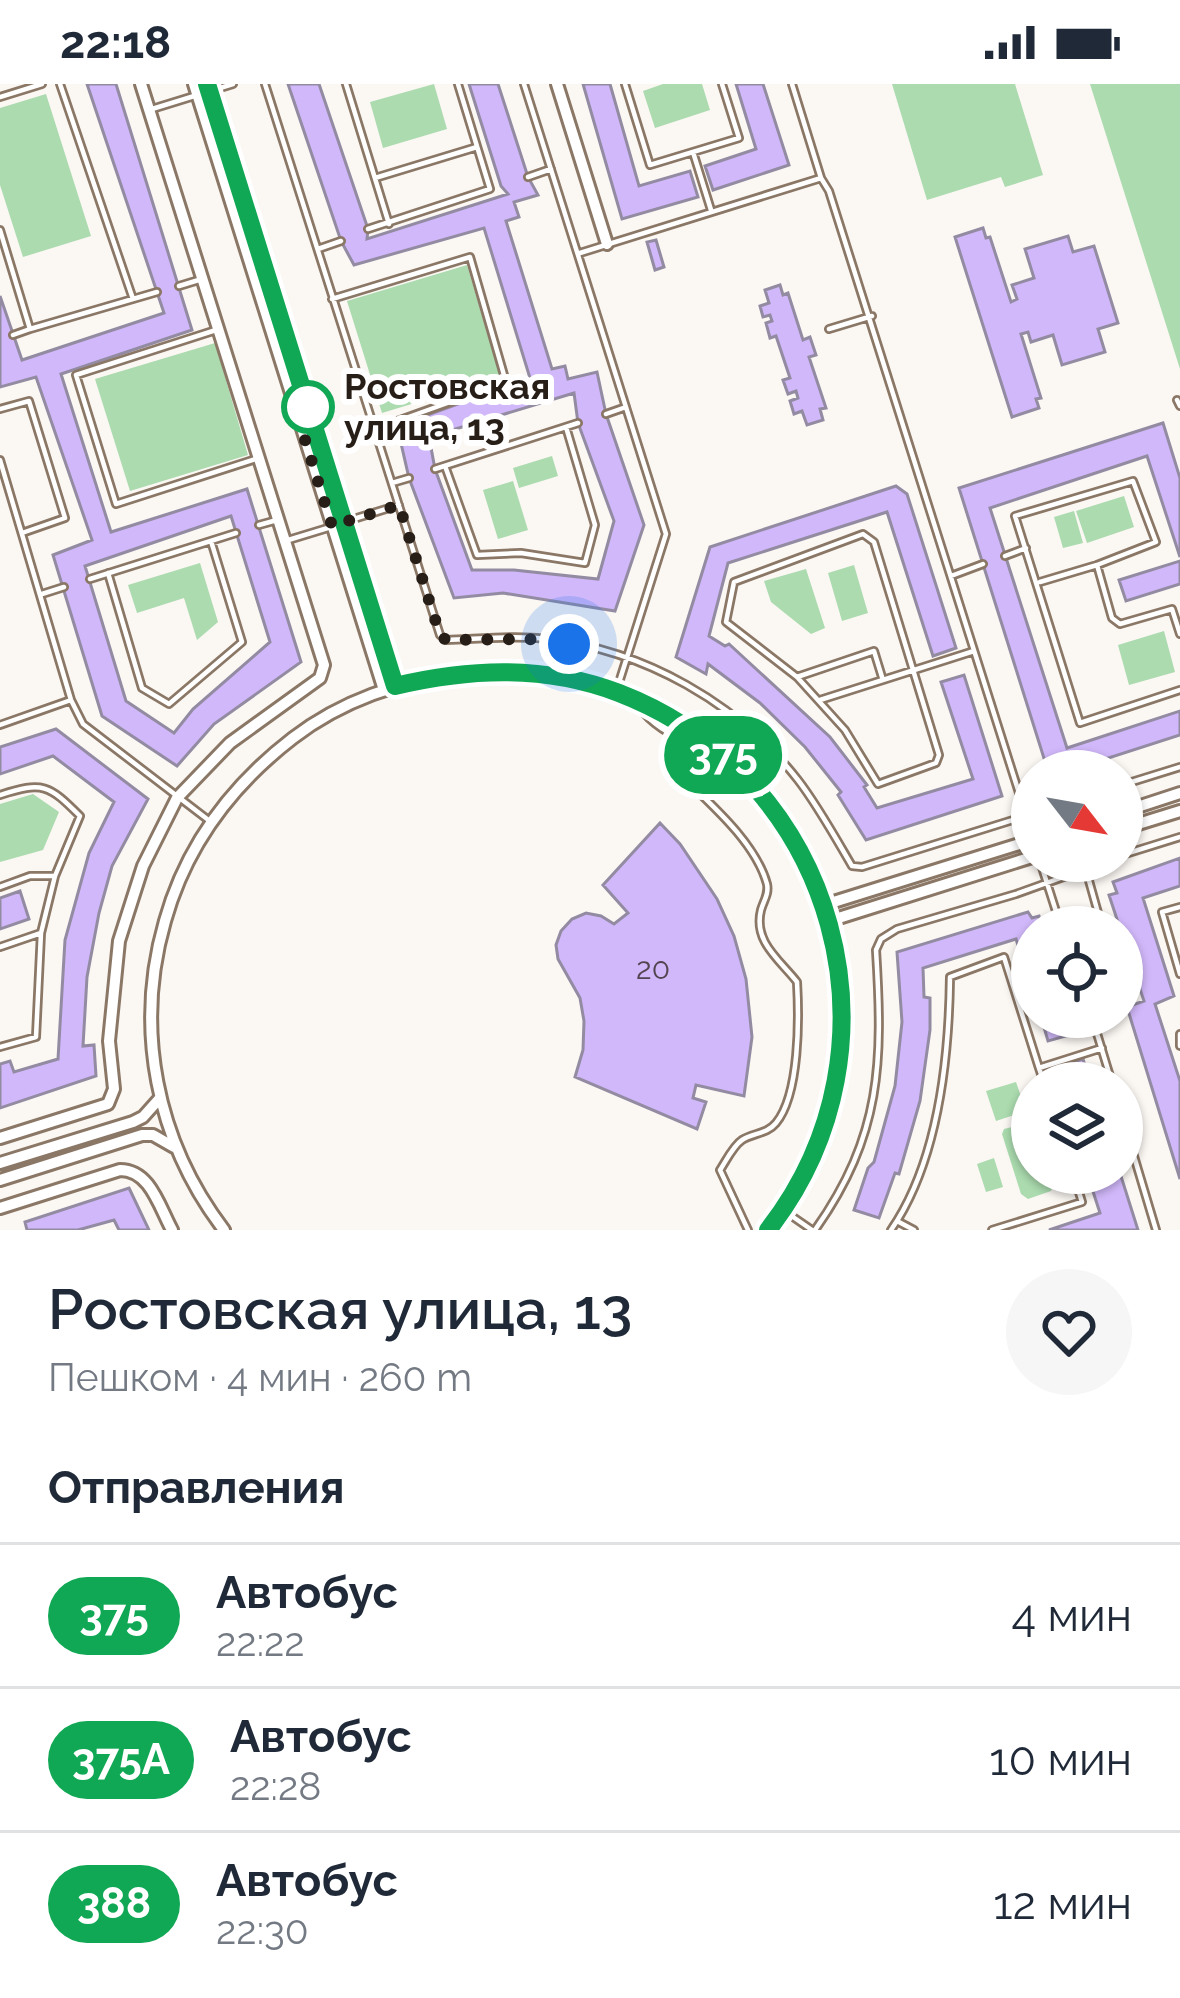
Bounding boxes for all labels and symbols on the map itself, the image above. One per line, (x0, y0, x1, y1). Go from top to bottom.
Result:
place label: Ростовская улица, 13 (344, 365, 550, 448)
marker: Ростовская улица, 13 (283, 382, 333, 432)
your location (539, 614, 599, 674)
line badge: 375 (654, 716, 792, 794)
north arrow (1011, 750, 1143, 882)
house number: 20 (636, 951, 670, 986)

